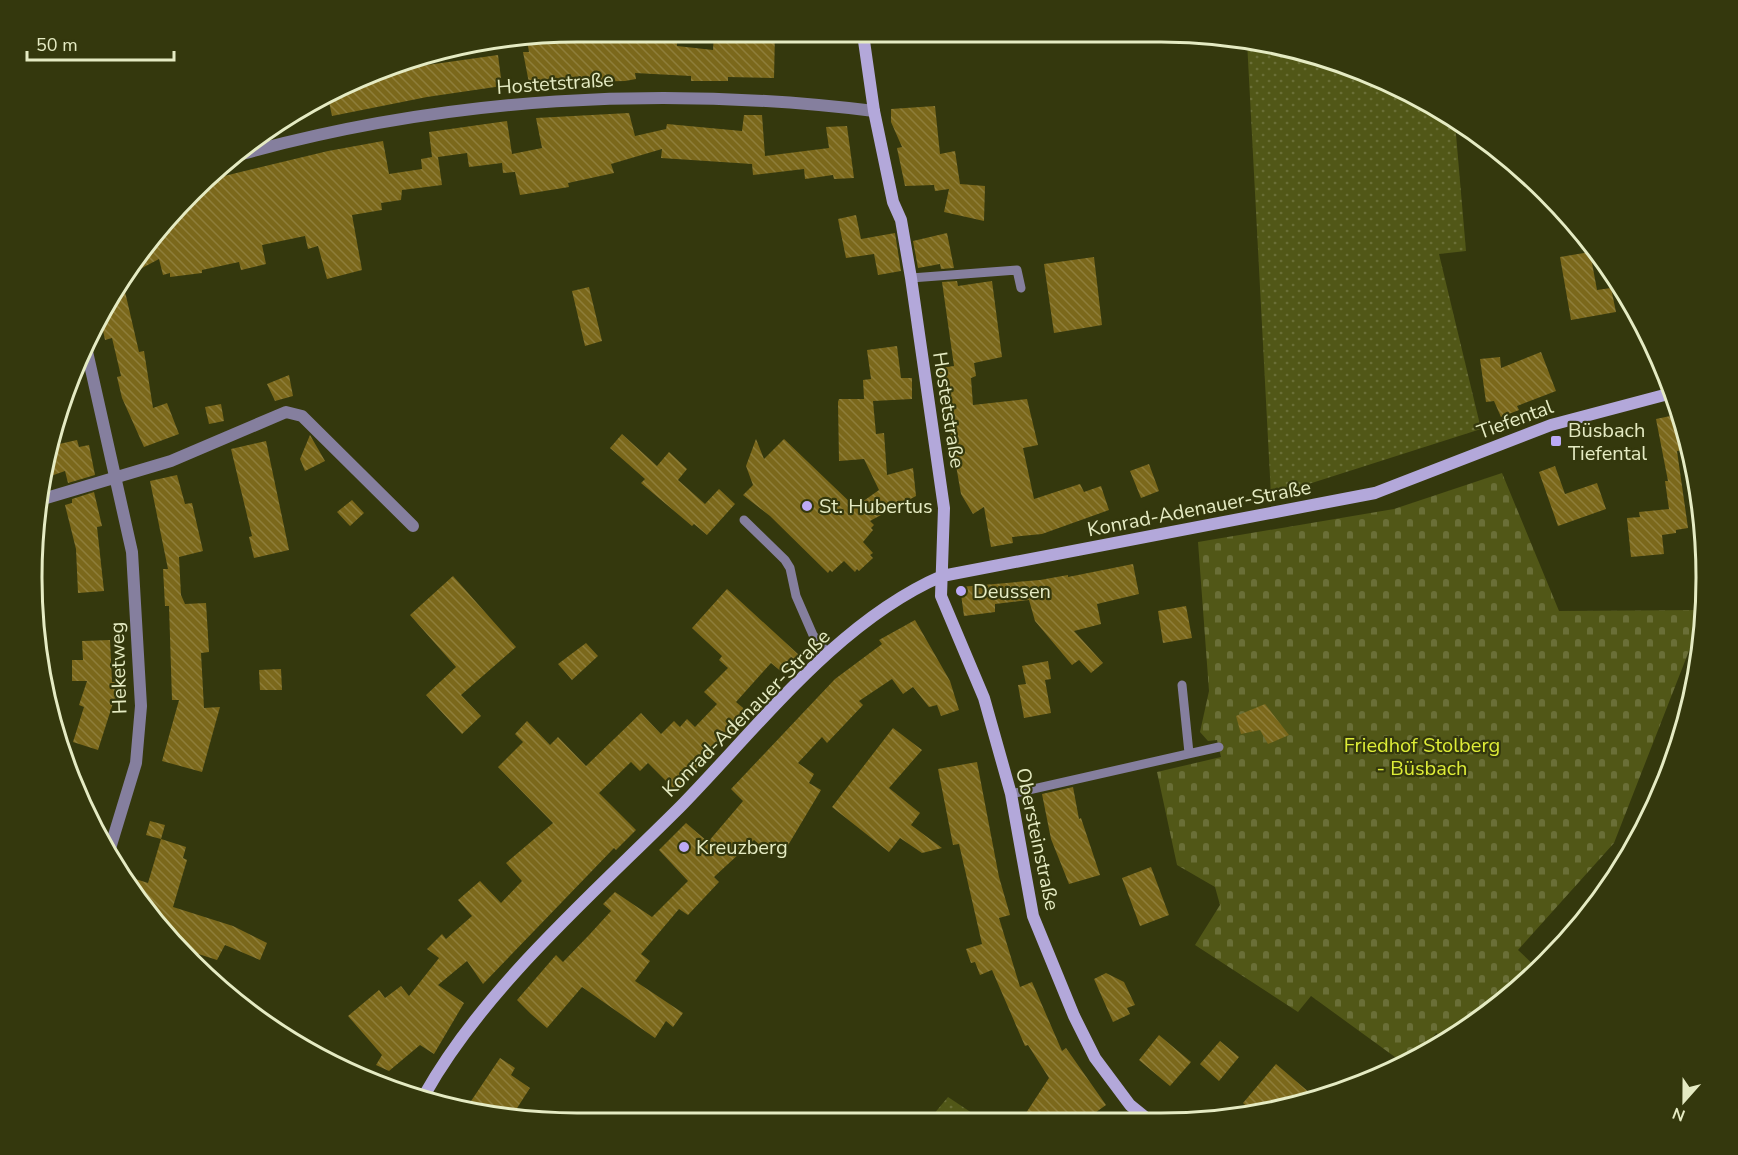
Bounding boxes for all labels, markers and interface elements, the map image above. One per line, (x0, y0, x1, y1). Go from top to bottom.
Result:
scale bar (27, 24, 174, 62)
text: 50 m (36, 33, 78, 57)
street label: Hostetstraße (495, 66, 615, 101)
street label: Hostetstraße (926, 350, 971, 470)
street label: Tiefental (1473, 393, 1557, 446)
place label: Büsbach Tiefental (1568, 417, 1647, 467)
marker: Büsbach Tiefental (1549, 434, 1563, 448)
street label: Konrad-Adenauer-Straße (1085, 474, 1313, 543)
place label: St. Hubertus (819, 493, 933, 520)
marker: St. Hubertus (800, 499, 814, 513)
place label: Deussen (973, 578, 1051, 605)
marker: Deussen (954, 584, 968, 598)
street label: Heketweg (103, 621, 134, 715)
street label: Konrad-Adenauer-Straße (656, 623, 836, 803)
park label: Friedhof Stolberg - Büsbach (1344, 732, 1500, 782)
street label: Obersteinstraße (1009, 765, 1066, 913)
place label: Kreuzberg (696, 834, 788, 861)
marker: Kreuzberg (677, 840, 691, 854)
north arrow (1654, 1071, 1714, 1131)
text: N (1669, 1102, 1689, 1126)

